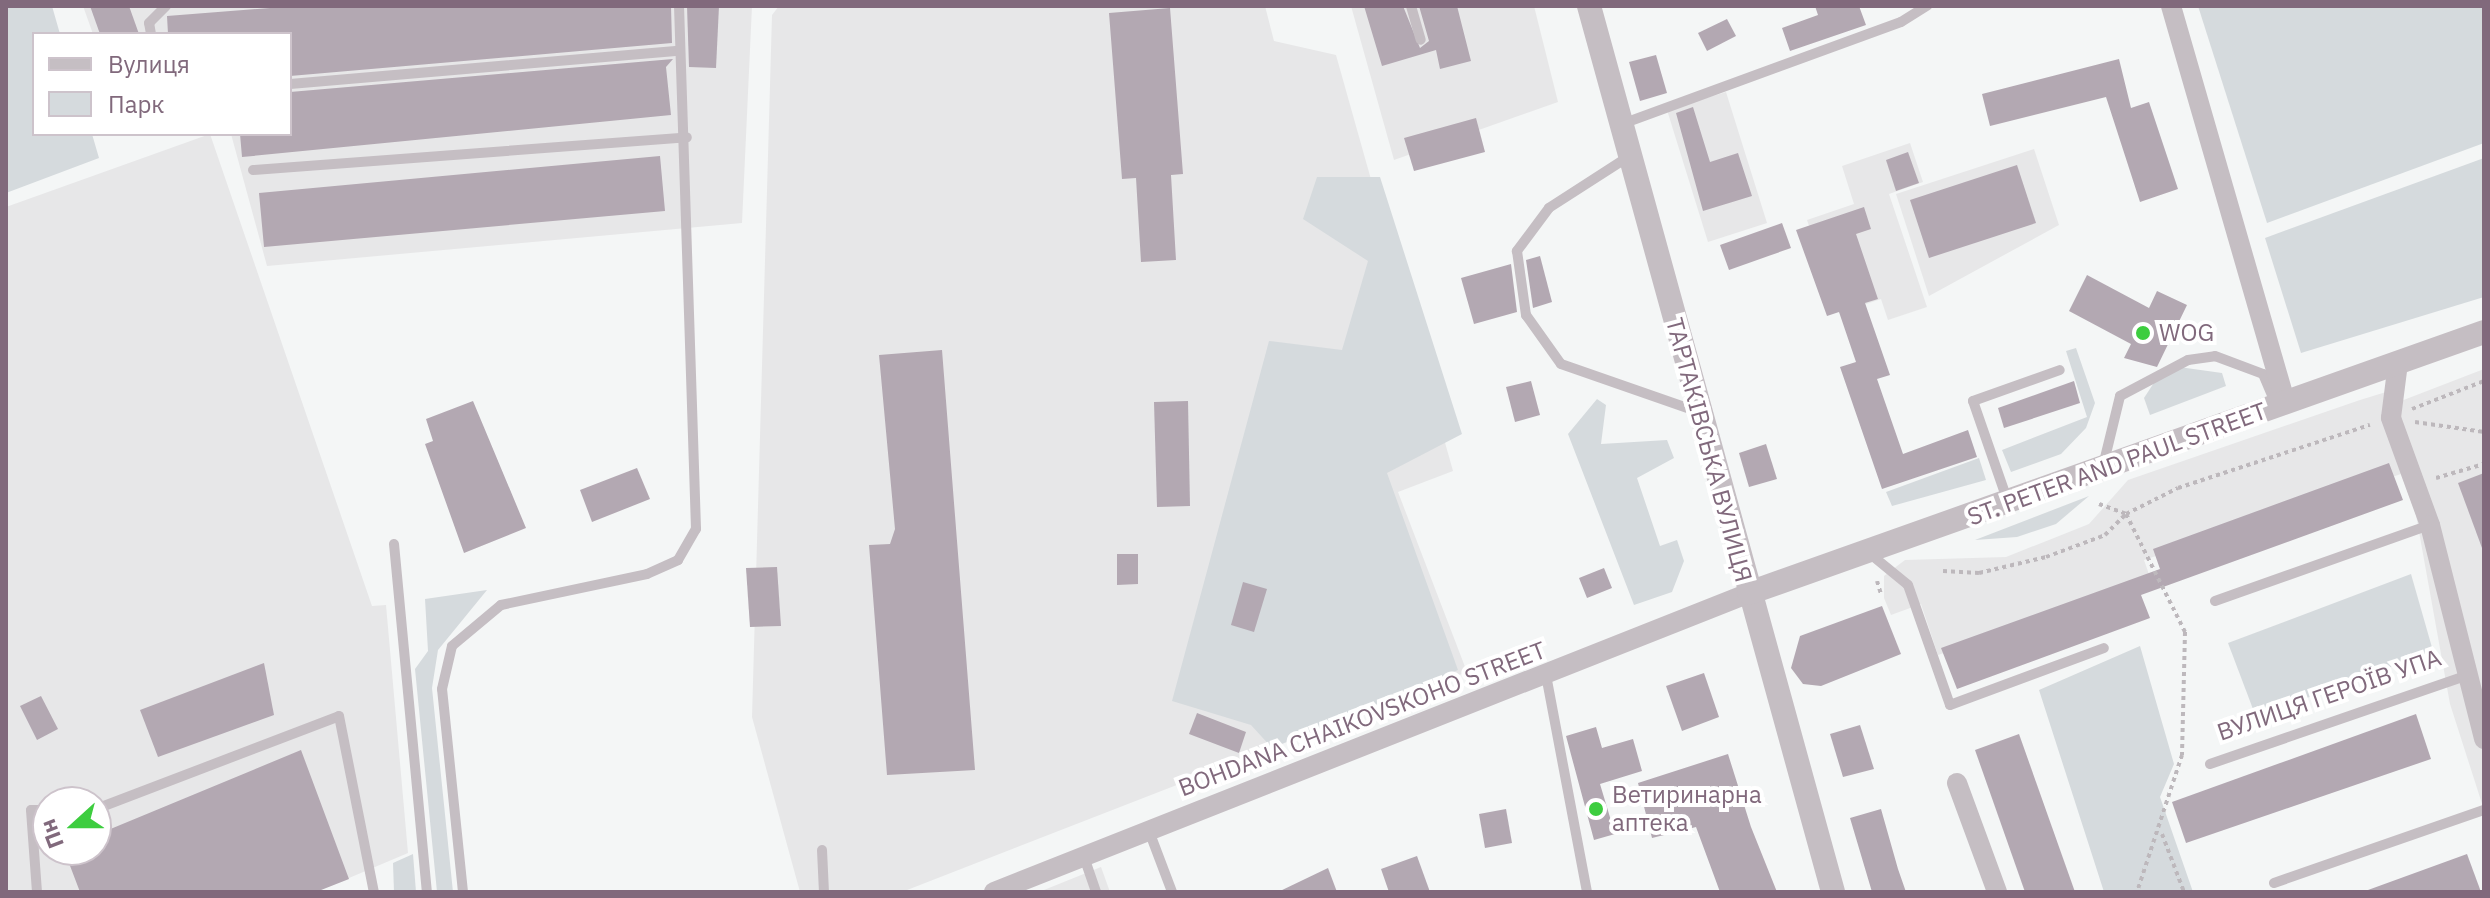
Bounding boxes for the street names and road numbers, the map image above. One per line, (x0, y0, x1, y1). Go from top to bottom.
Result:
street label: ТАРТАКІВСЬКА ВУЛИЦЯ (1660, 315, 1758, 585)
street label: ST. PETER AND PAUL STREET (1964, 396, 2270, 532)
street label: BOHDANA CHAIKOVSKOHO STREET (1174, 635, 1550, 803)
street label: ВУЛИЦЯ ГЕРОЇВ УПА (2213, 643, 2445, 747)

